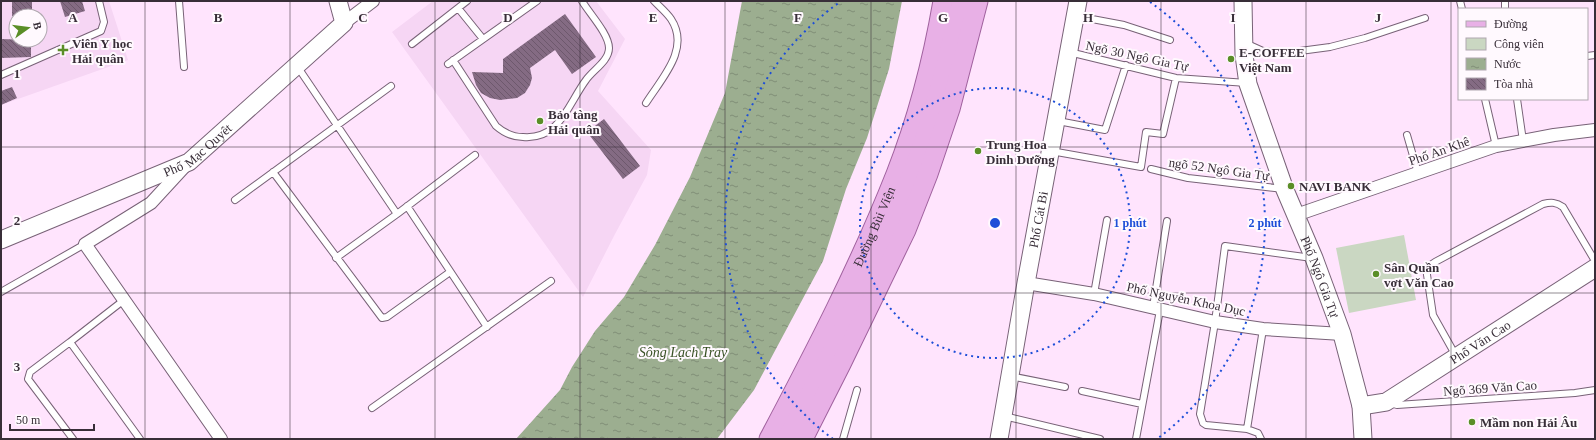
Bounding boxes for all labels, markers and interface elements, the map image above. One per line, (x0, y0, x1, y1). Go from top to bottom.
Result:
north arrow (8, 8, 48, 48)
legend (1458, 8, 1588, 100)
text: A (68, 10, 78, 25)
text: B (214, 10, 223, 25)
text: C (358, 10, 368, 25)
text: D (503, 10, 513, 25)
text: E (649, 10, 657, 25)
text: F (794, 10, 802, 25)
text: G (938, 10, 948, 25)
text: H (1083, 10, 1093, 25)
text: I (1230, 10, 1236, 25)
text: J (1375, 10, 1382, 25)
text: Đường (1494, 17, 1528, 31)
text: B (31, 21, 45, 31)
place label: Viên Y học Hải quân (72, 36, 132, 66)
text: Công viên (1494, 37, 1544, 51)
street label: Ngõ 30 Ngô Gia Tự (1084, 38, 1190, 74)
marker: Viên Y học Hải quân (57, 44, 69, 56)
place label: E-COFFEE Việt Nam (1239, 45, 1305, 75)
marker: E-COFFEE Việt Nam (1226, 54, 1236, 64)
text: Nước (1494, 57, 1521, 71)
text: 1 (14, 66, 20, 81)
text: Tòa nhà (1494, 77, 1534, 91)
place label: Bảo tàng Hải quân (548, 107, 600, 137)
marker: Bảo tàng Hải quân (535, 116, 545, 126)
street label: Phố Mạc Quyêt (161, 120, 235, 179)
street label: Phố An Khê (1407, 133, 1472, 168)
place label: Trung Hoa Dinh Dưỡng (986, 137, 1055, 167)
marker: Trung Hoa Dinh Dưỡng (973, 146, 983, 156)
street label: ngõ 52 Ngô Gia Tự (1168, 155, 1271, 184)
place label: NAVI BANK (1299, 179, 1372, 194)
marker: NAVI BANK (1286, 181, 1296, 191)
street label: Đường Bùi Viện (850, 184, 898, 269)
street label: Phố Cát Bi (1025, 190, 1050, 249)
text: 2 (14, 213, 20, 228)
centre of rings (988, 216, 1002, 230)
text: 1 phút (1113, 216, 1147, 230)
text: 2 phút (1248, 216, 1282, 230)
street label: Phố Ngô Gia Tự (1298, 233, 1343, 320)
place label: Sân Quần vợt Văn Cao (1384, 260, 1454, 290)
marker: Sân Quần vợt Văn Cao (1371, 269, 1381, 279)
street label: Phố Nguyễn Khoa Dục (1125, 279, 1247, 319)
street label: Phố Văn Cao (1447, 317, 1513, 367)
water label: Sông Lạch Tray (639, 345, 728, 360)
text: 3 (14, 359, 21, 374)
street label: Ngõ 369 Văn Cao (1443, 377, 1537, 399)
scale bar (10, 406, 94, 432)
text: 50 m (16, 413, 41, 427)
place label: Mầm non Hải Âu (1480, 415, 1577, 430)
marker: Mầm non Hải Âu (1467, 417, 1477, 427)

